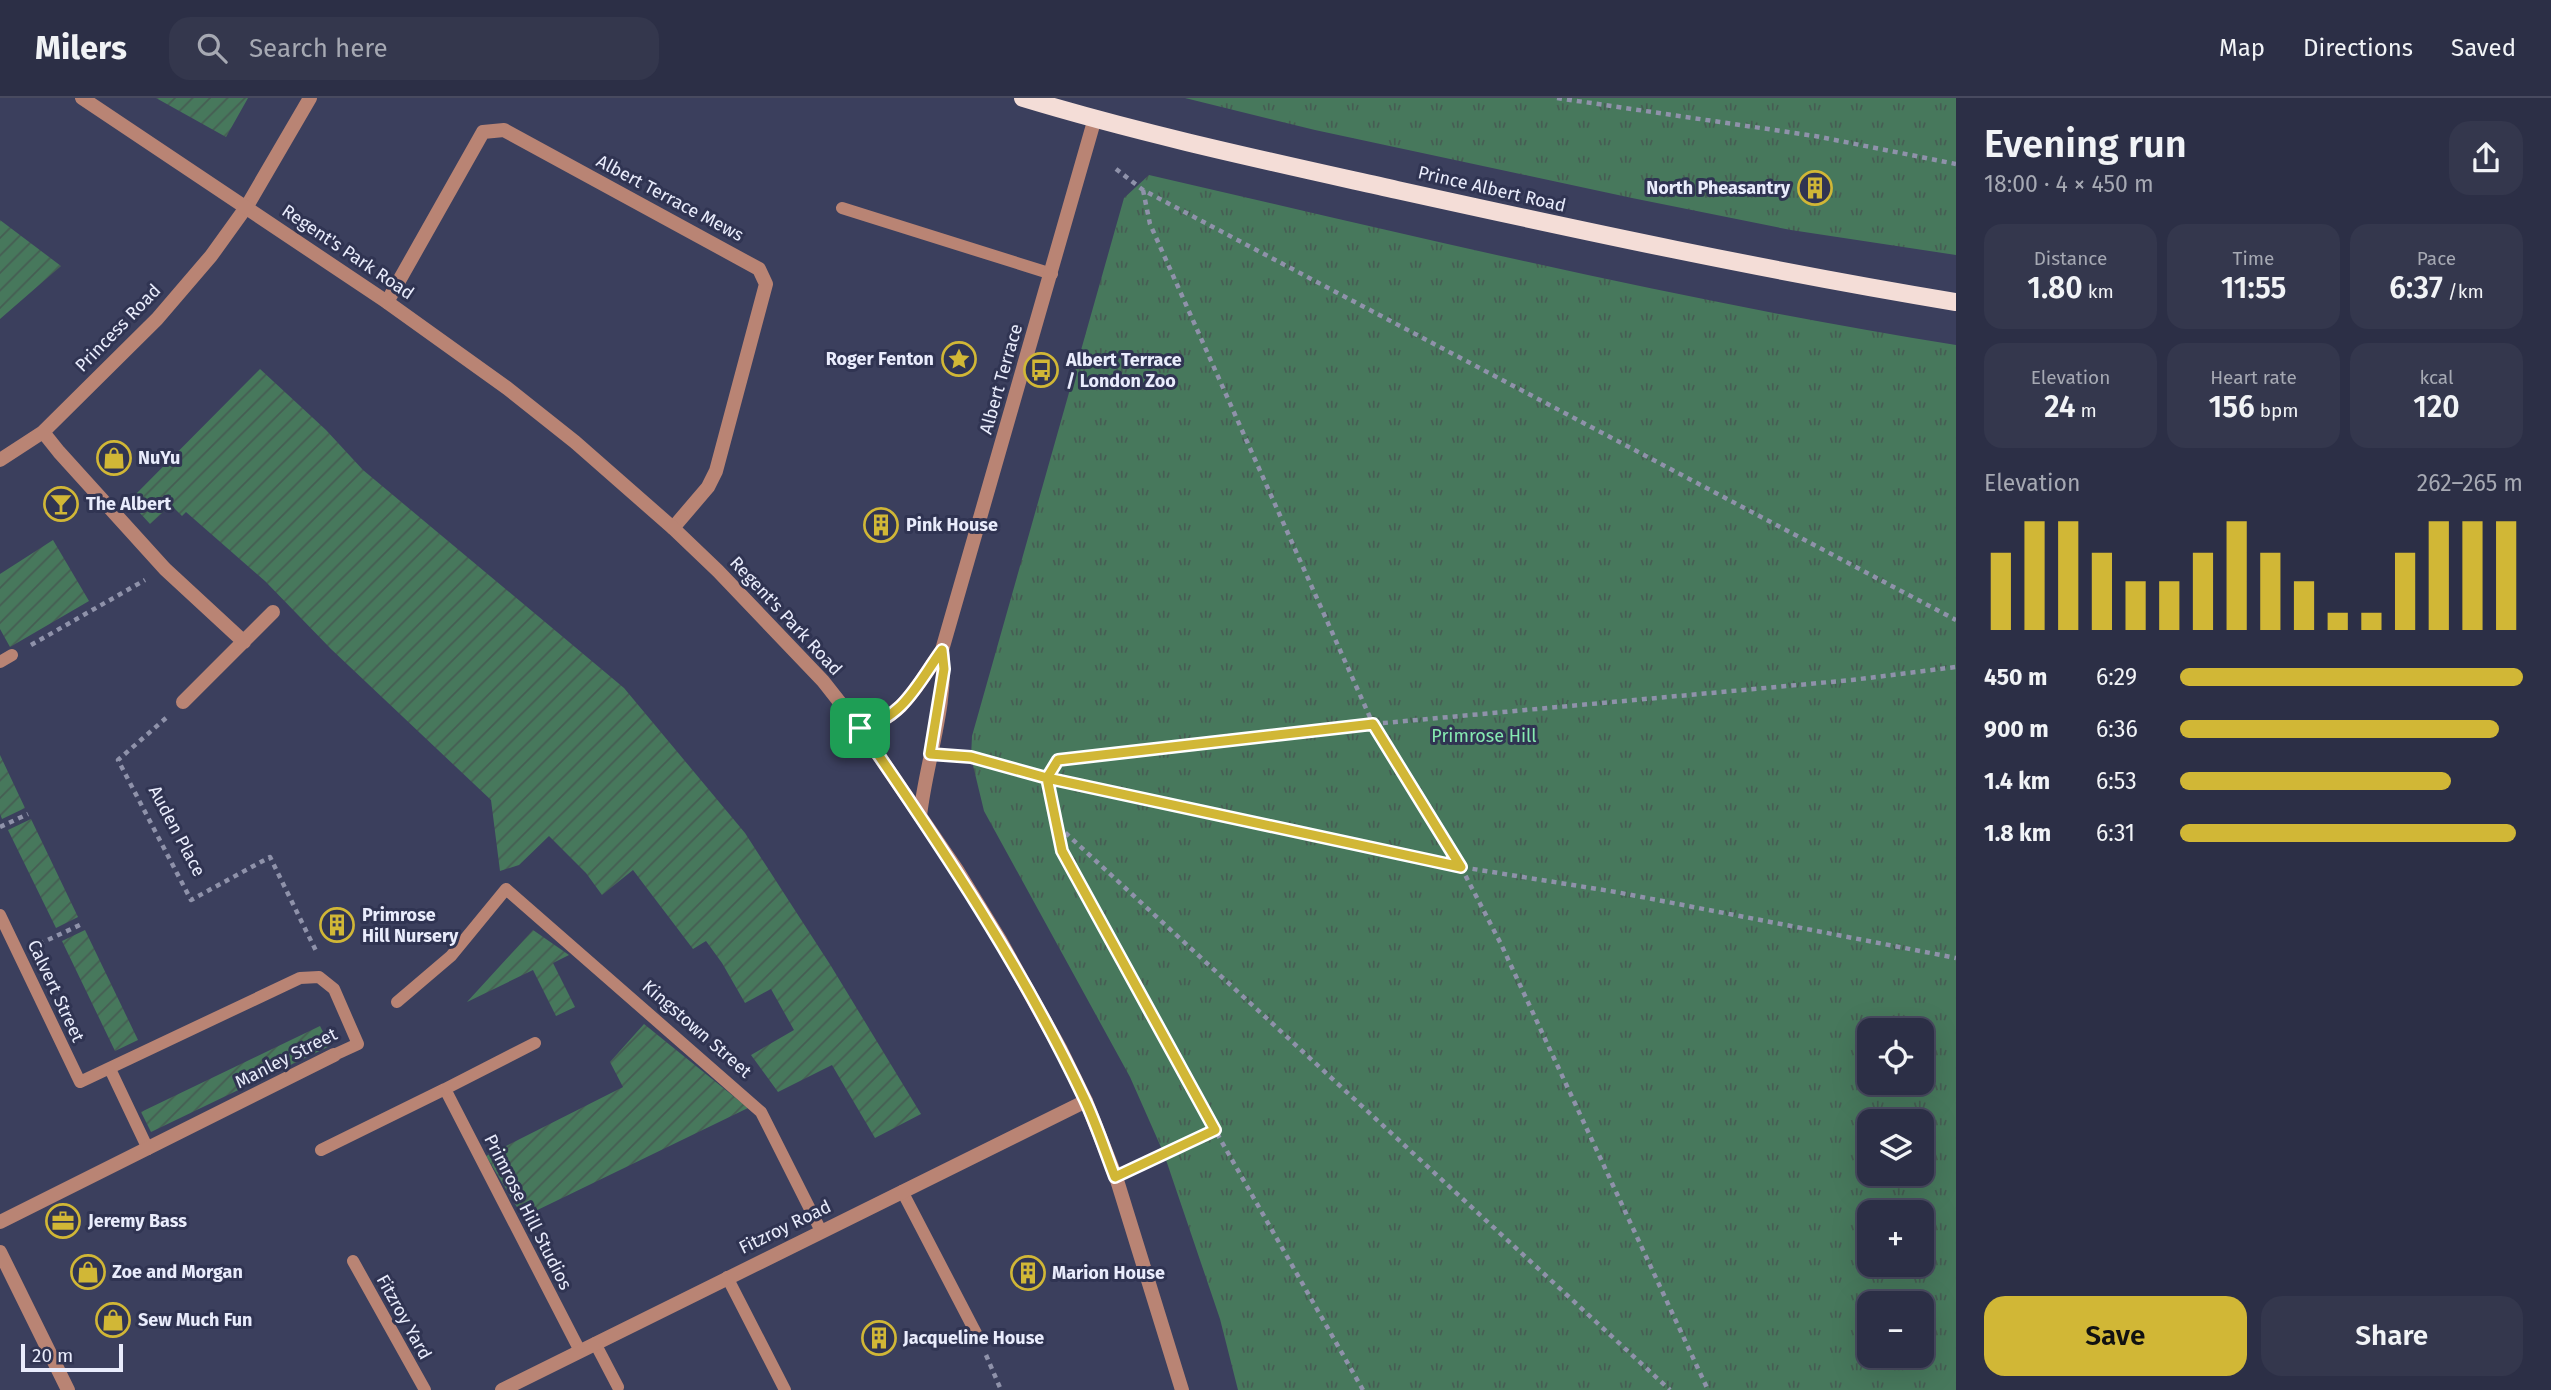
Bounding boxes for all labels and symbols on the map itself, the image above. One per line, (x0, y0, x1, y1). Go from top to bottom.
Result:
street label: Albert Terrace Mews (593, 150, 747, 246)
street label: Prince Albert Road (1416, 161, 1568, 217)
building icon: North Pheasantry (1796, 169, 1834, 207)
place label: North Pheasantry (1646, 177, 1791, 199)
street label: Regent's Park Road (278, 200, 418, 304)
street label: Princess Road (71, 279, 165, 377)
street label: Albert Terrace (975, 321, 1027, 437)
place icon: Roger Fenton (940, 340, 978, 378)
place label: Roger Fenton (826, 348, 934, 370)
place label: Albert Terrace / London Zoo (1065, 349, 1182, 392)
bus stop icon: Albert Terrace / London Zoo (1022, 351, 1060, 389)
shop icon: NuYu (95, 439, 133, 477)
place label: NuYu (138, 447, 180, 469)
bar icon: The Albert (42, 485, 80, 523)
place label: The Albert (86, 493, 172, 515)
building icon: Pink House (862, 506, 900, 544)
place label: Pink House (906, 514, 998, 536)
street label: Regent's Park Road (725, 552, 847, 680)
pin (830, 698, 890, 758)
park label: Primrose Hill (1431, 725, 1537, 747)
street label: Auden Place (144, 782, 210, 880)
place label: Primrose Hill Nursery (362, 904, 459, 947)
building icon: Primrose Hill Nursery (318, 906, 356, 944)
street label: Calvert Street (23, 936, 89, 1046)
street label: Kingstown Street (638, 976, 757, 1083)
street label: Manley Street (231, 1023, 341, 1093)
street label: Primrose Hill Studios (479, 1131, 577, 1293)
street label: Fitzroy Road (735, 1195, 835, 1259)
office icon: Jeremy Bass (44, 1202, 82, 1240)
place label: Jeremy Bass (87, 1210, 187, 1232)
shop icon: Zoe and Morgan (69, 1253, 107, 1291)
building icon: Marion House (1009, 1254, 1047, 1292)
place label: Zoe and Morgan (112, 1261, 243, 1283)
place label: Marion House (1052, 1262, 1165, 1284)
street label: Fitzroy Yard (372, 1271, 436, 1363)
shop icon: Sew Much Fun (94, 1301, 132, 1339)
place label: Sew Much Fun (138, 1309, 253, 1331)
building icon: Jacqueline House (860, 1319, 898, 1357)
place label: Jacqueline House (902, 1327, 1044, 1349)
scale bar (21, 1341, 122, 1373)

